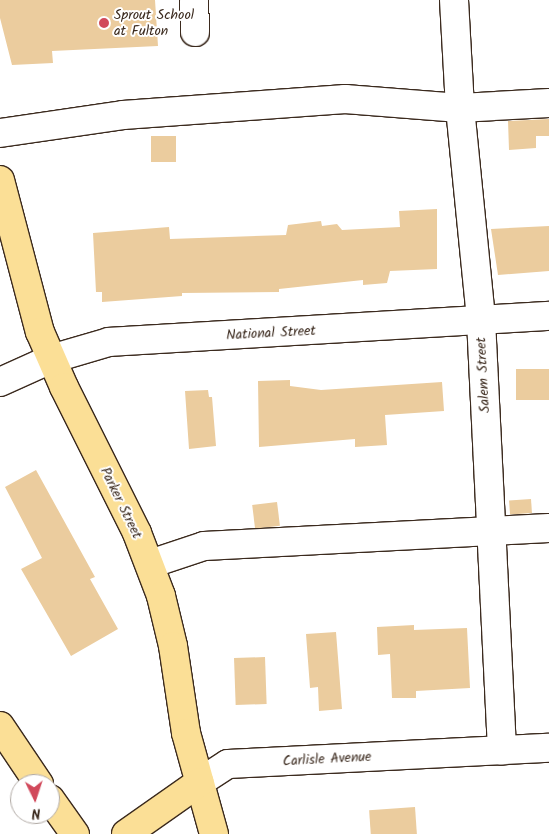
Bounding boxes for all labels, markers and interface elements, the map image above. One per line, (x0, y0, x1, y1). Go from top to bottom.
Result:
place label: Sprout School at Fulton (114, 7, 194, 40)
marker: Sprout School at Fulton (98, 17, 110, 29)
street label: National Street (226, 322, 316, 344)
street label: Salem Street (473, 337, 493, 413)
street label: Parker Street (96, 465, 146, 541)
street label: Carlisle Avenue (282, 748, 372, 770)
north arrow (10, 774, 60, 824)
text: N (31, 802, 41, 824)

